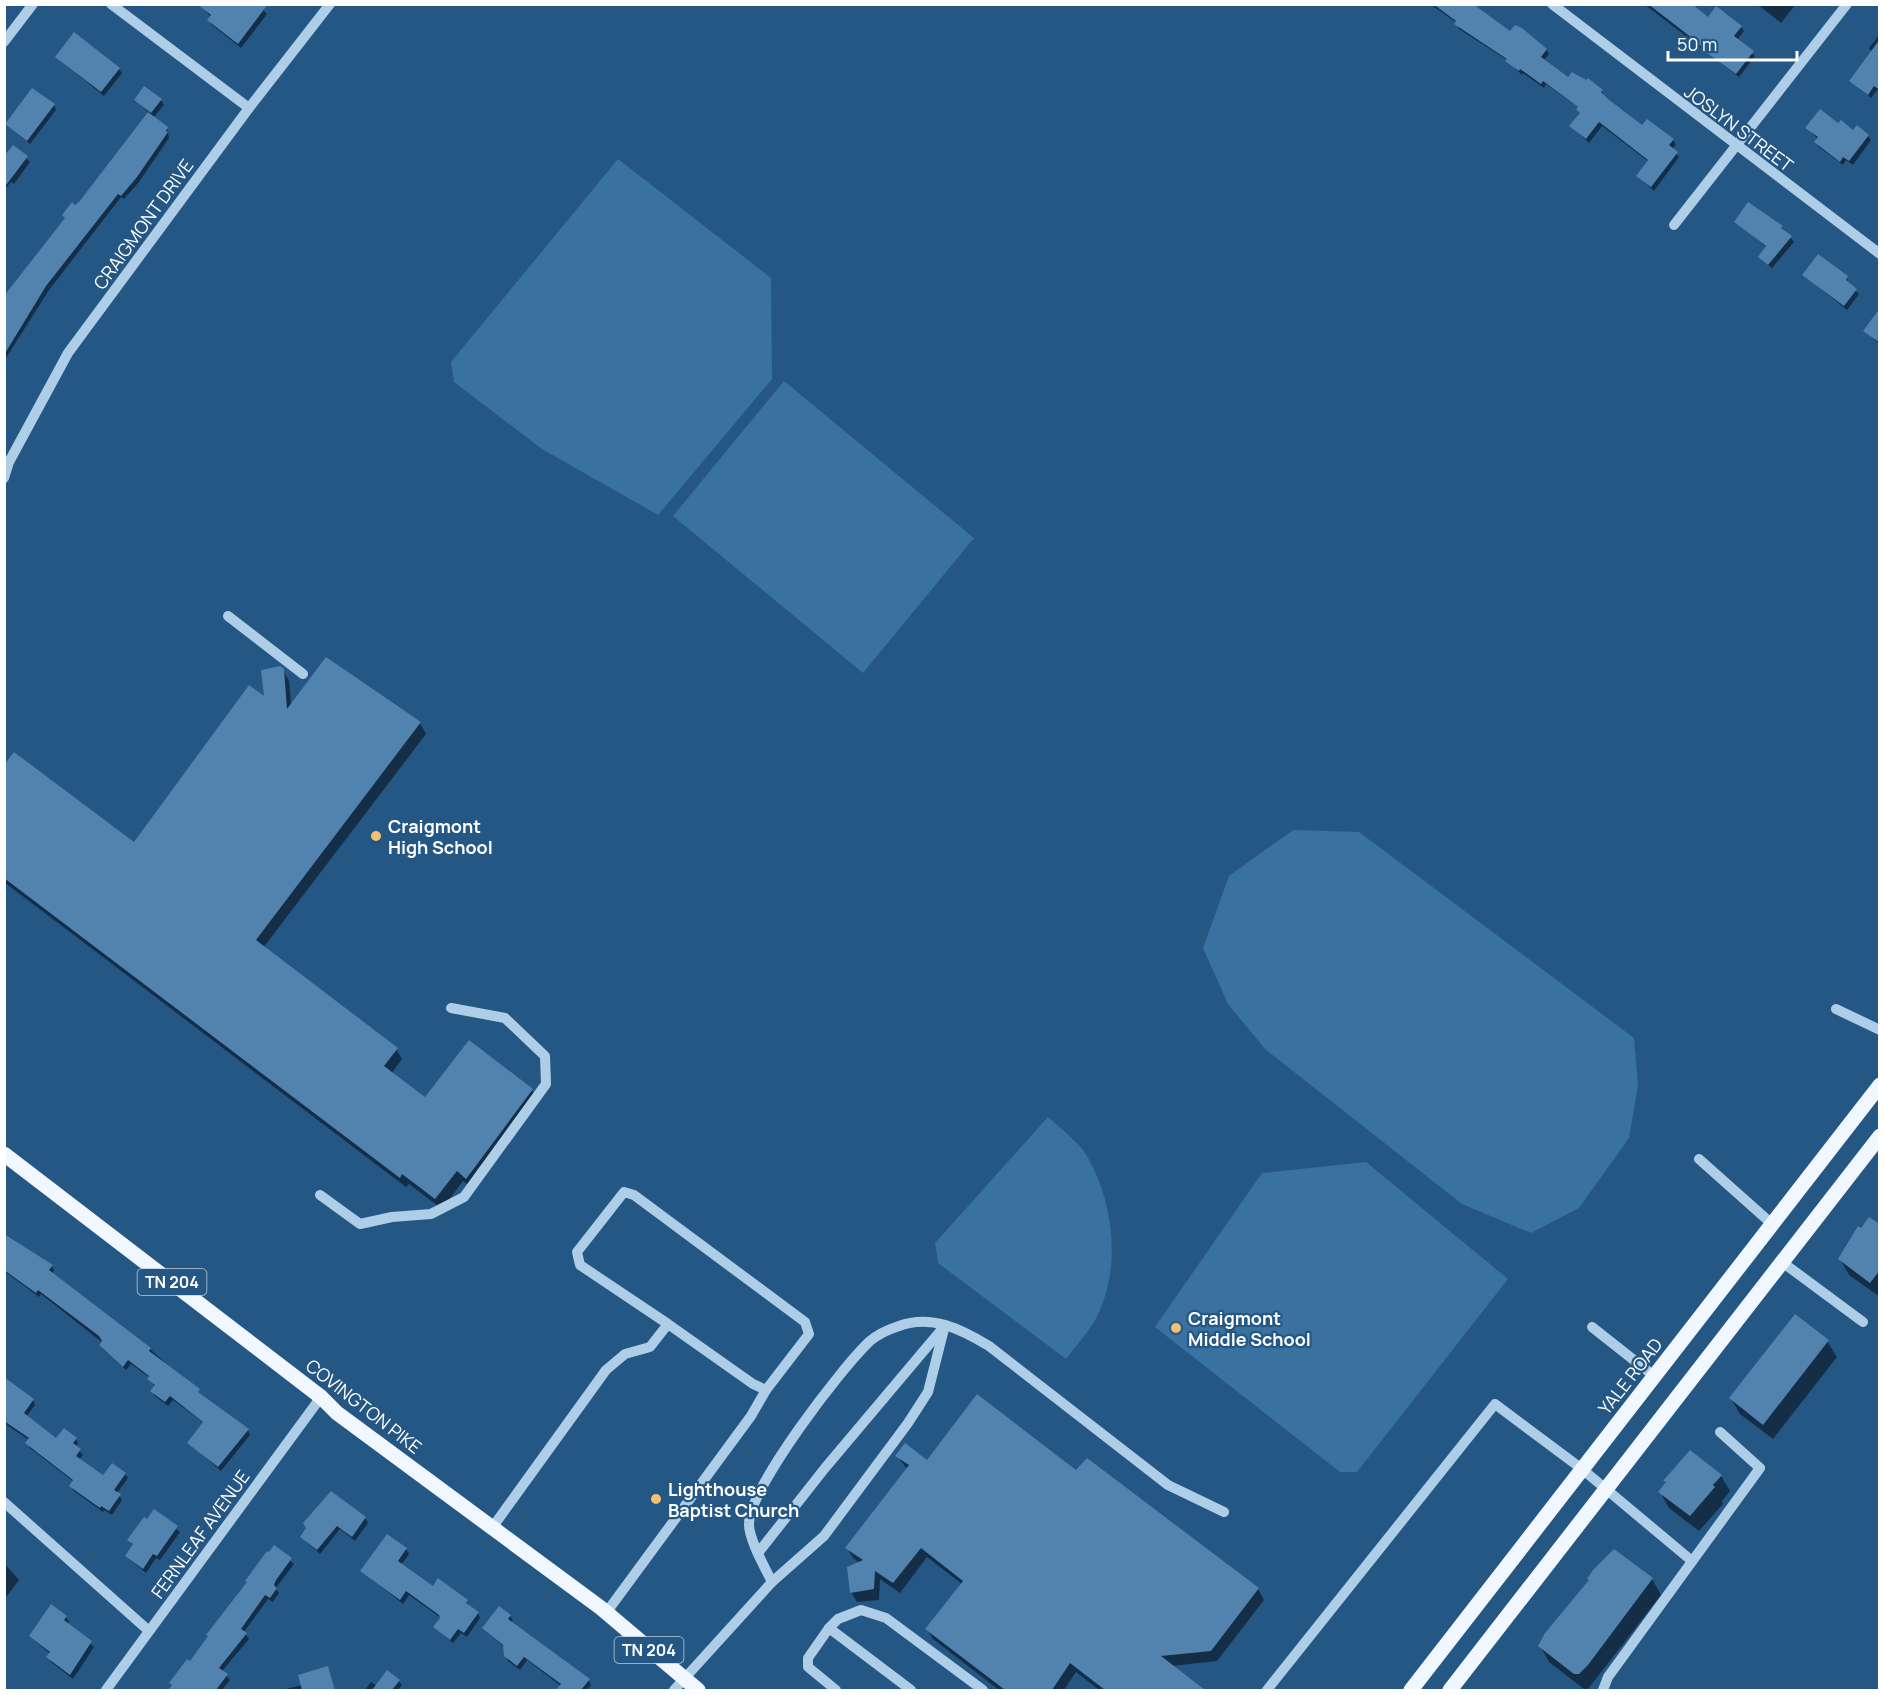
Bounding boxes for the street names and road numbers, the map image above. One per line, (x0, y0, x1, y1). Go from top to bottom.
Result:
street label: JOSLYN STREET (1680, 79, 1798, 177)
street label: CRAIGMONT DRIVE (88, 154, 198, 294)
road number: TN 204 (138, 1269, 207, 1295)
street label: YALE ROAD (1593, 1333, 1667, 1419)
street label: COVINGTON PIKE (301, 1353, 427, 1459)
street label: FERNLEAF AVENUE (145, 1465, 255, 1603)
road number: TN 204 (614, 1637, 684, 1663)

